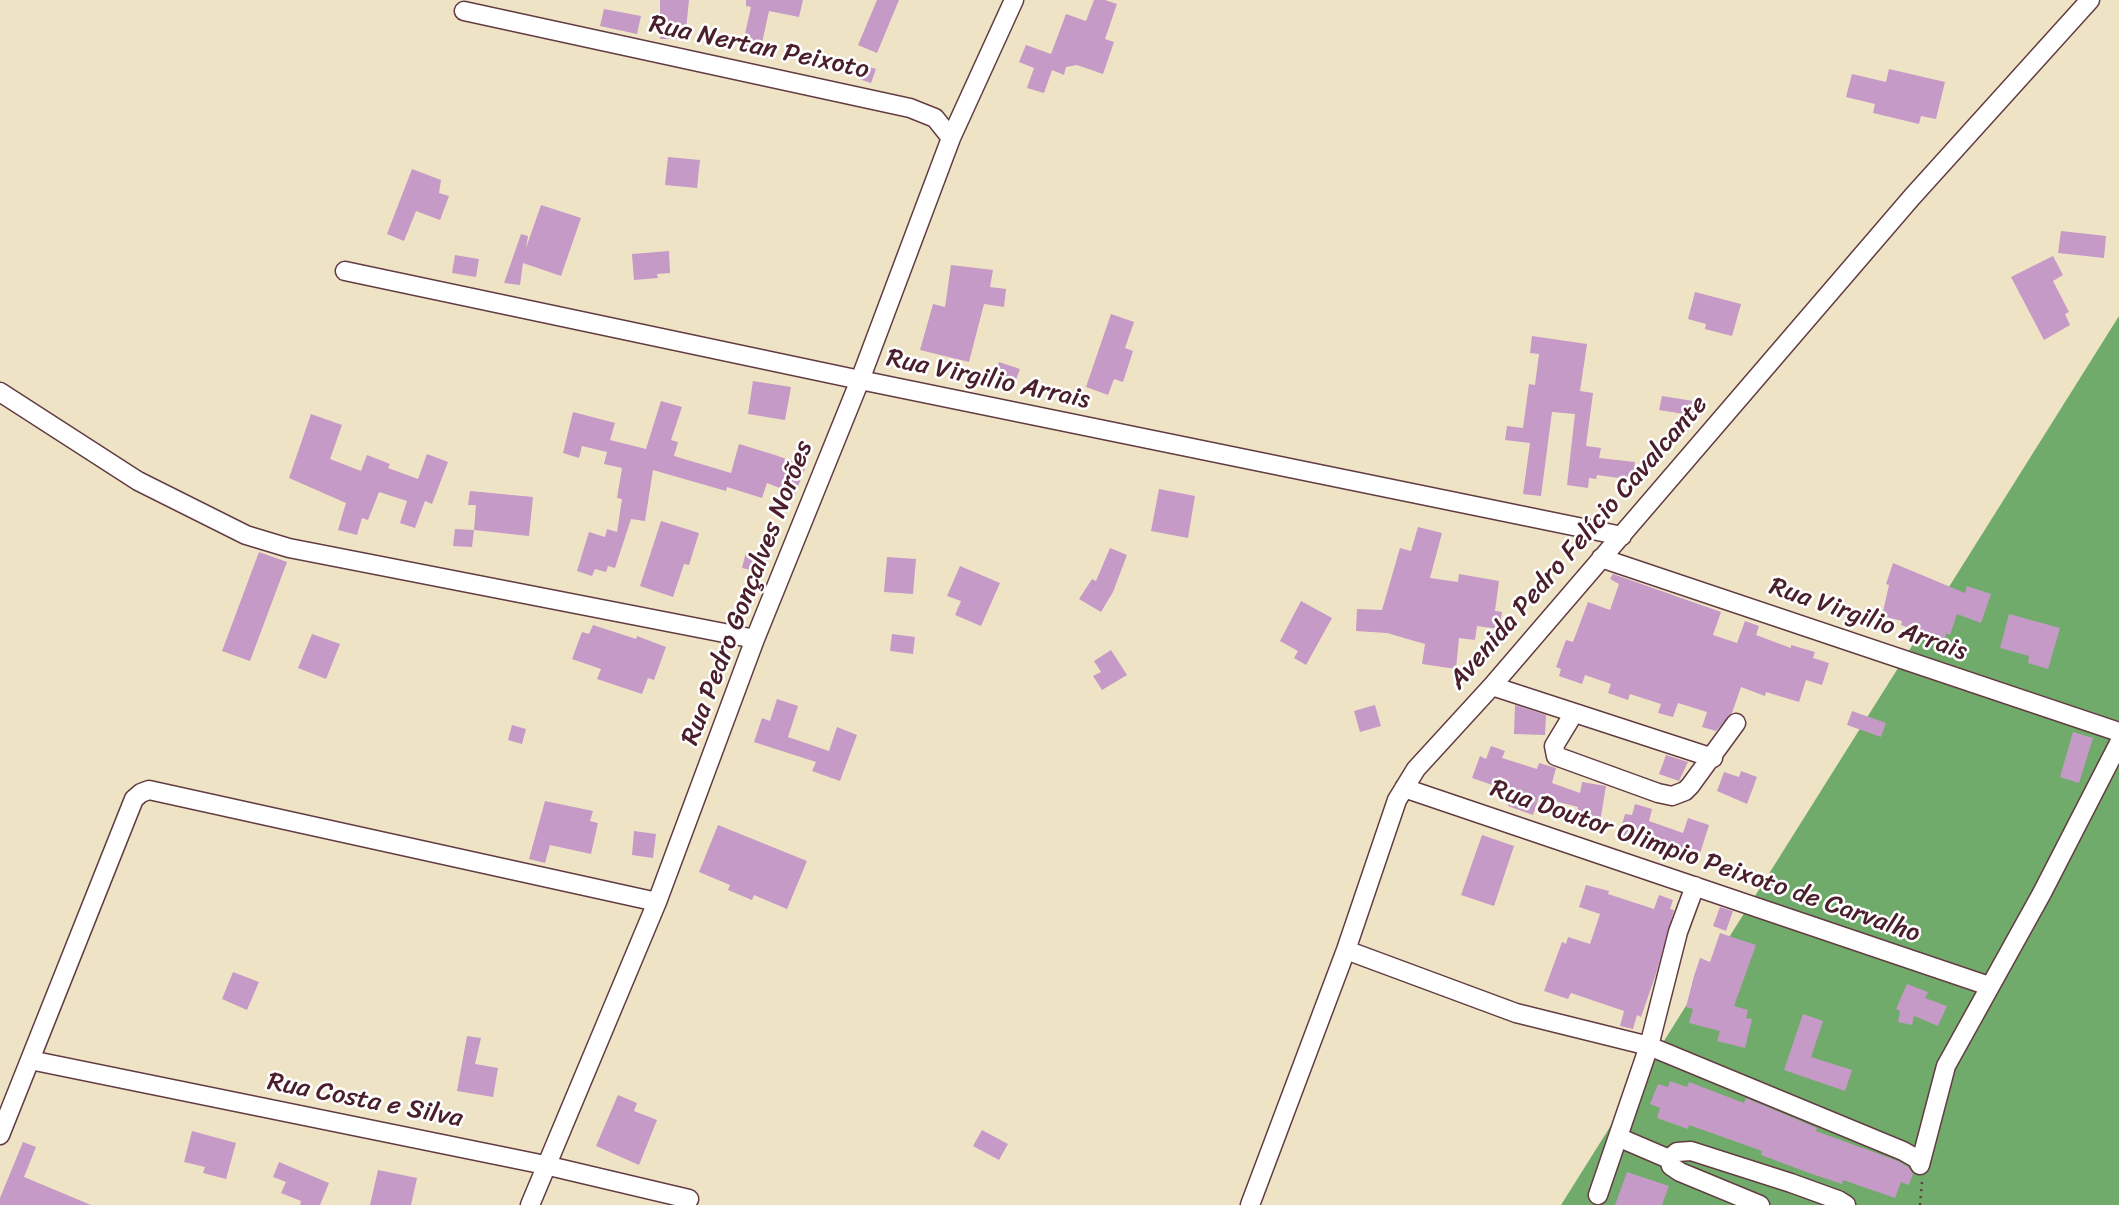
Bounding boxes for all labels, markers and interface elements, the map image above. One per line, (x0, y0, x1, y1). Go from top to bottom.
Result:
street label: Rua Nertan Peixoto (646, 9, 872, 87)
street label: Rua Virgilio Arrais (884, 343, 1092, 417)
street label: Avenida Pedro Felício Cavalcante (1443, 390, 1715, 696)
street label: Rua Pedro Gonçalves Norões (675, 436, 821, 750)
street label: Rua Virgilio Arrais (1765, 572, 1971, 668)
street label: Rua Doutor Olimpio Peixoto de Carvalho (1486, 774, 1924, 950)
street label: Rua Costa e Silva (265, 1067, 465, 1135)

